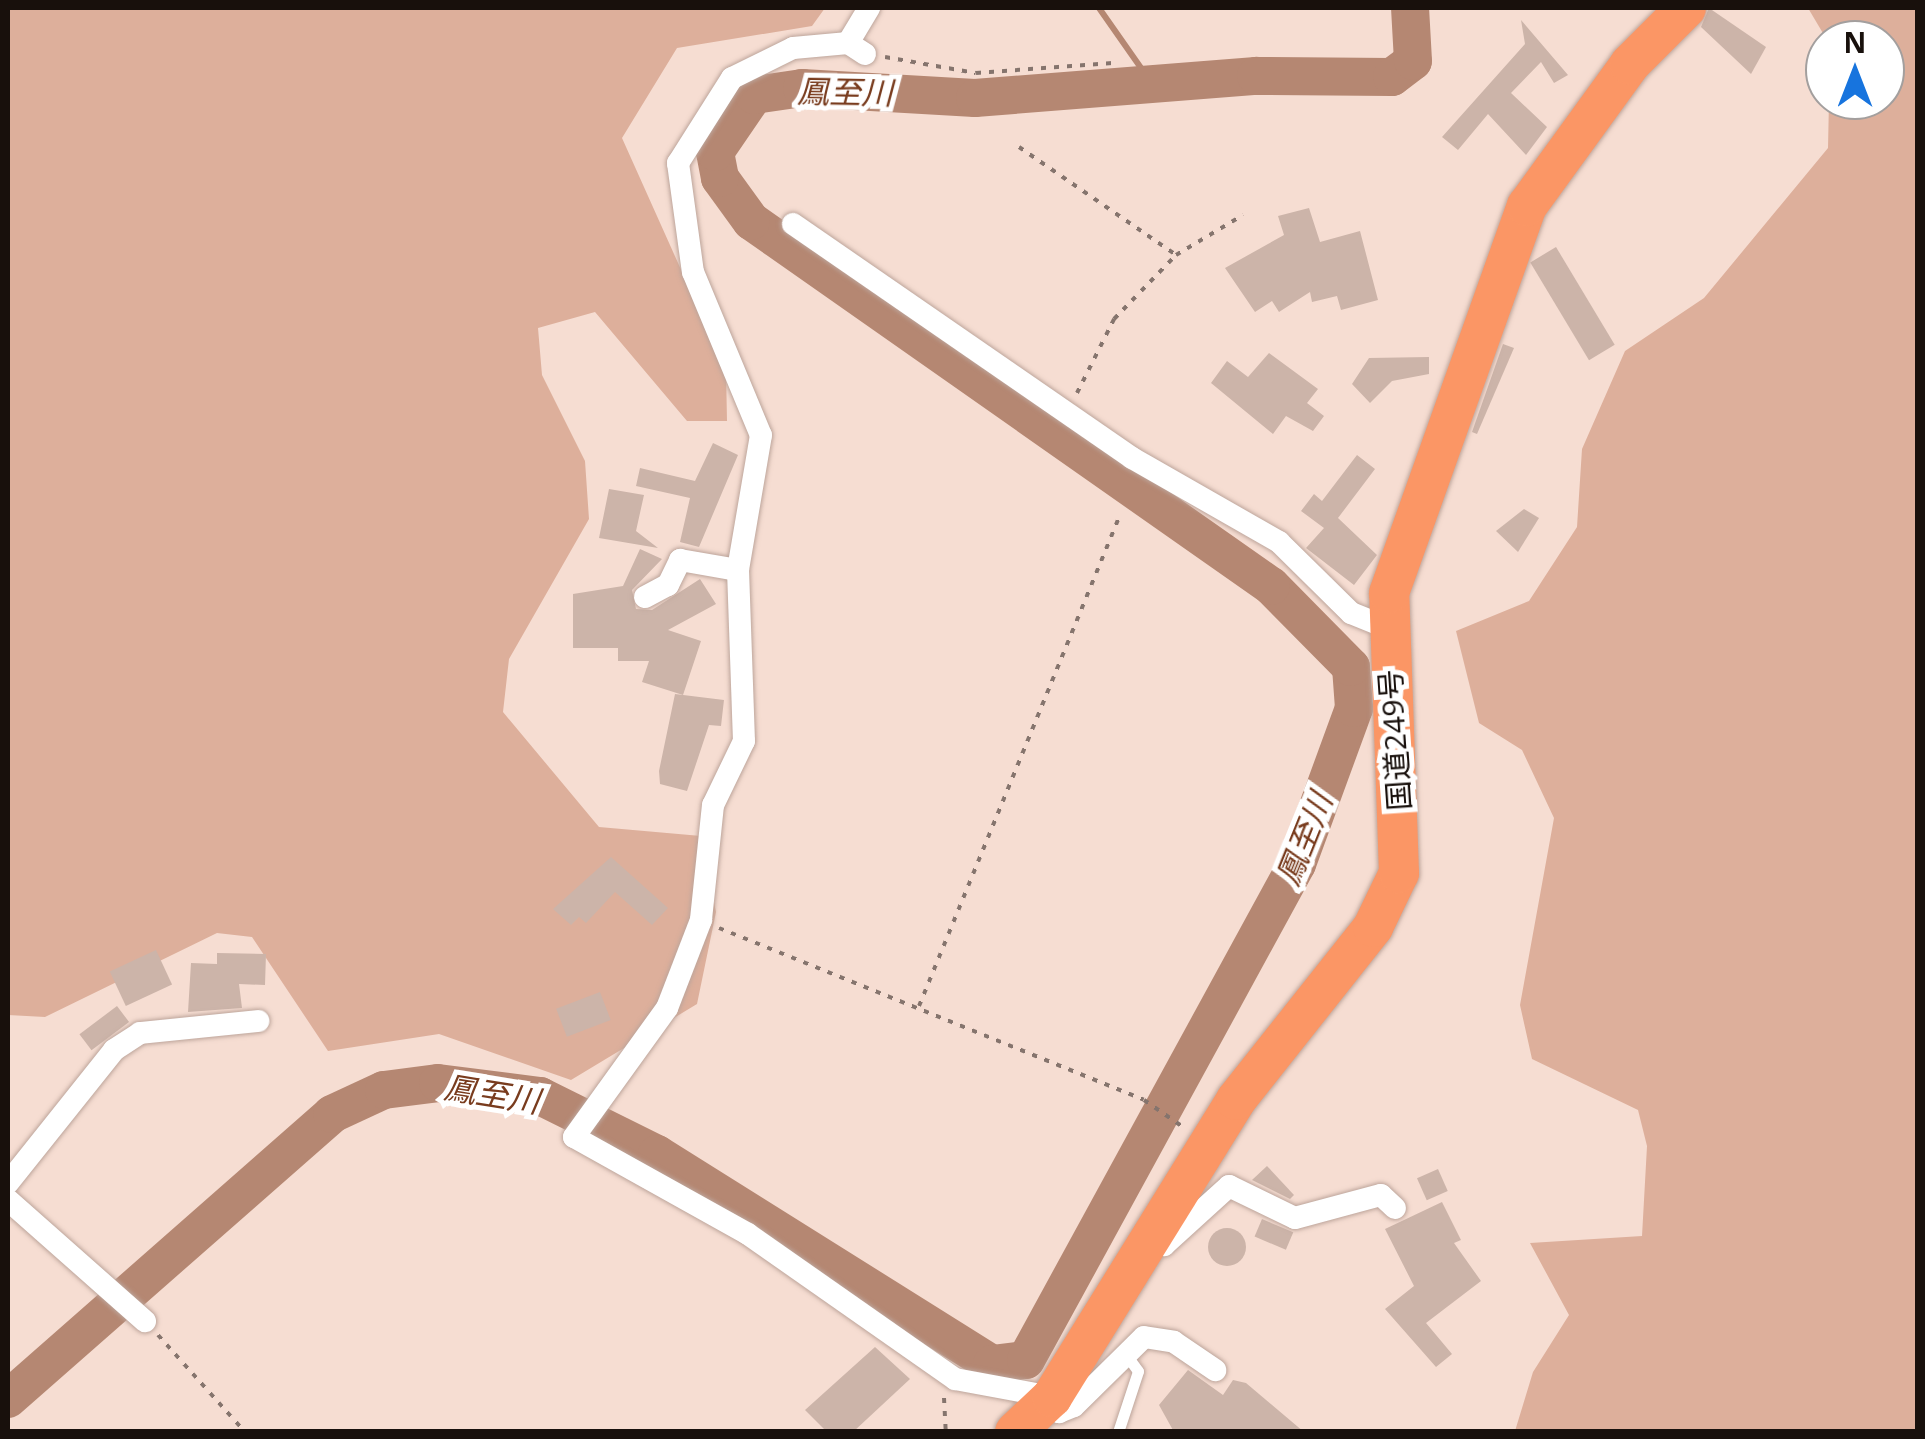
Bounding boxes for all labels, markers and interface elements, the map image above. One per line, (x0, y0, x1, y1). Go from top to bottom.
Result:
north arrow (1805, 20, 1905, 120)
text: N (1844, 23, 1866, 61)
water label: 鳳至川 (797, 72, 893, 112)
street label: 国道249号 (1372, 668, 1418, 812)
water label: 鳳至川 (1268, 787, 1340, 891)
water label: 鳳至川 (442, 1068, 542, 1120)

